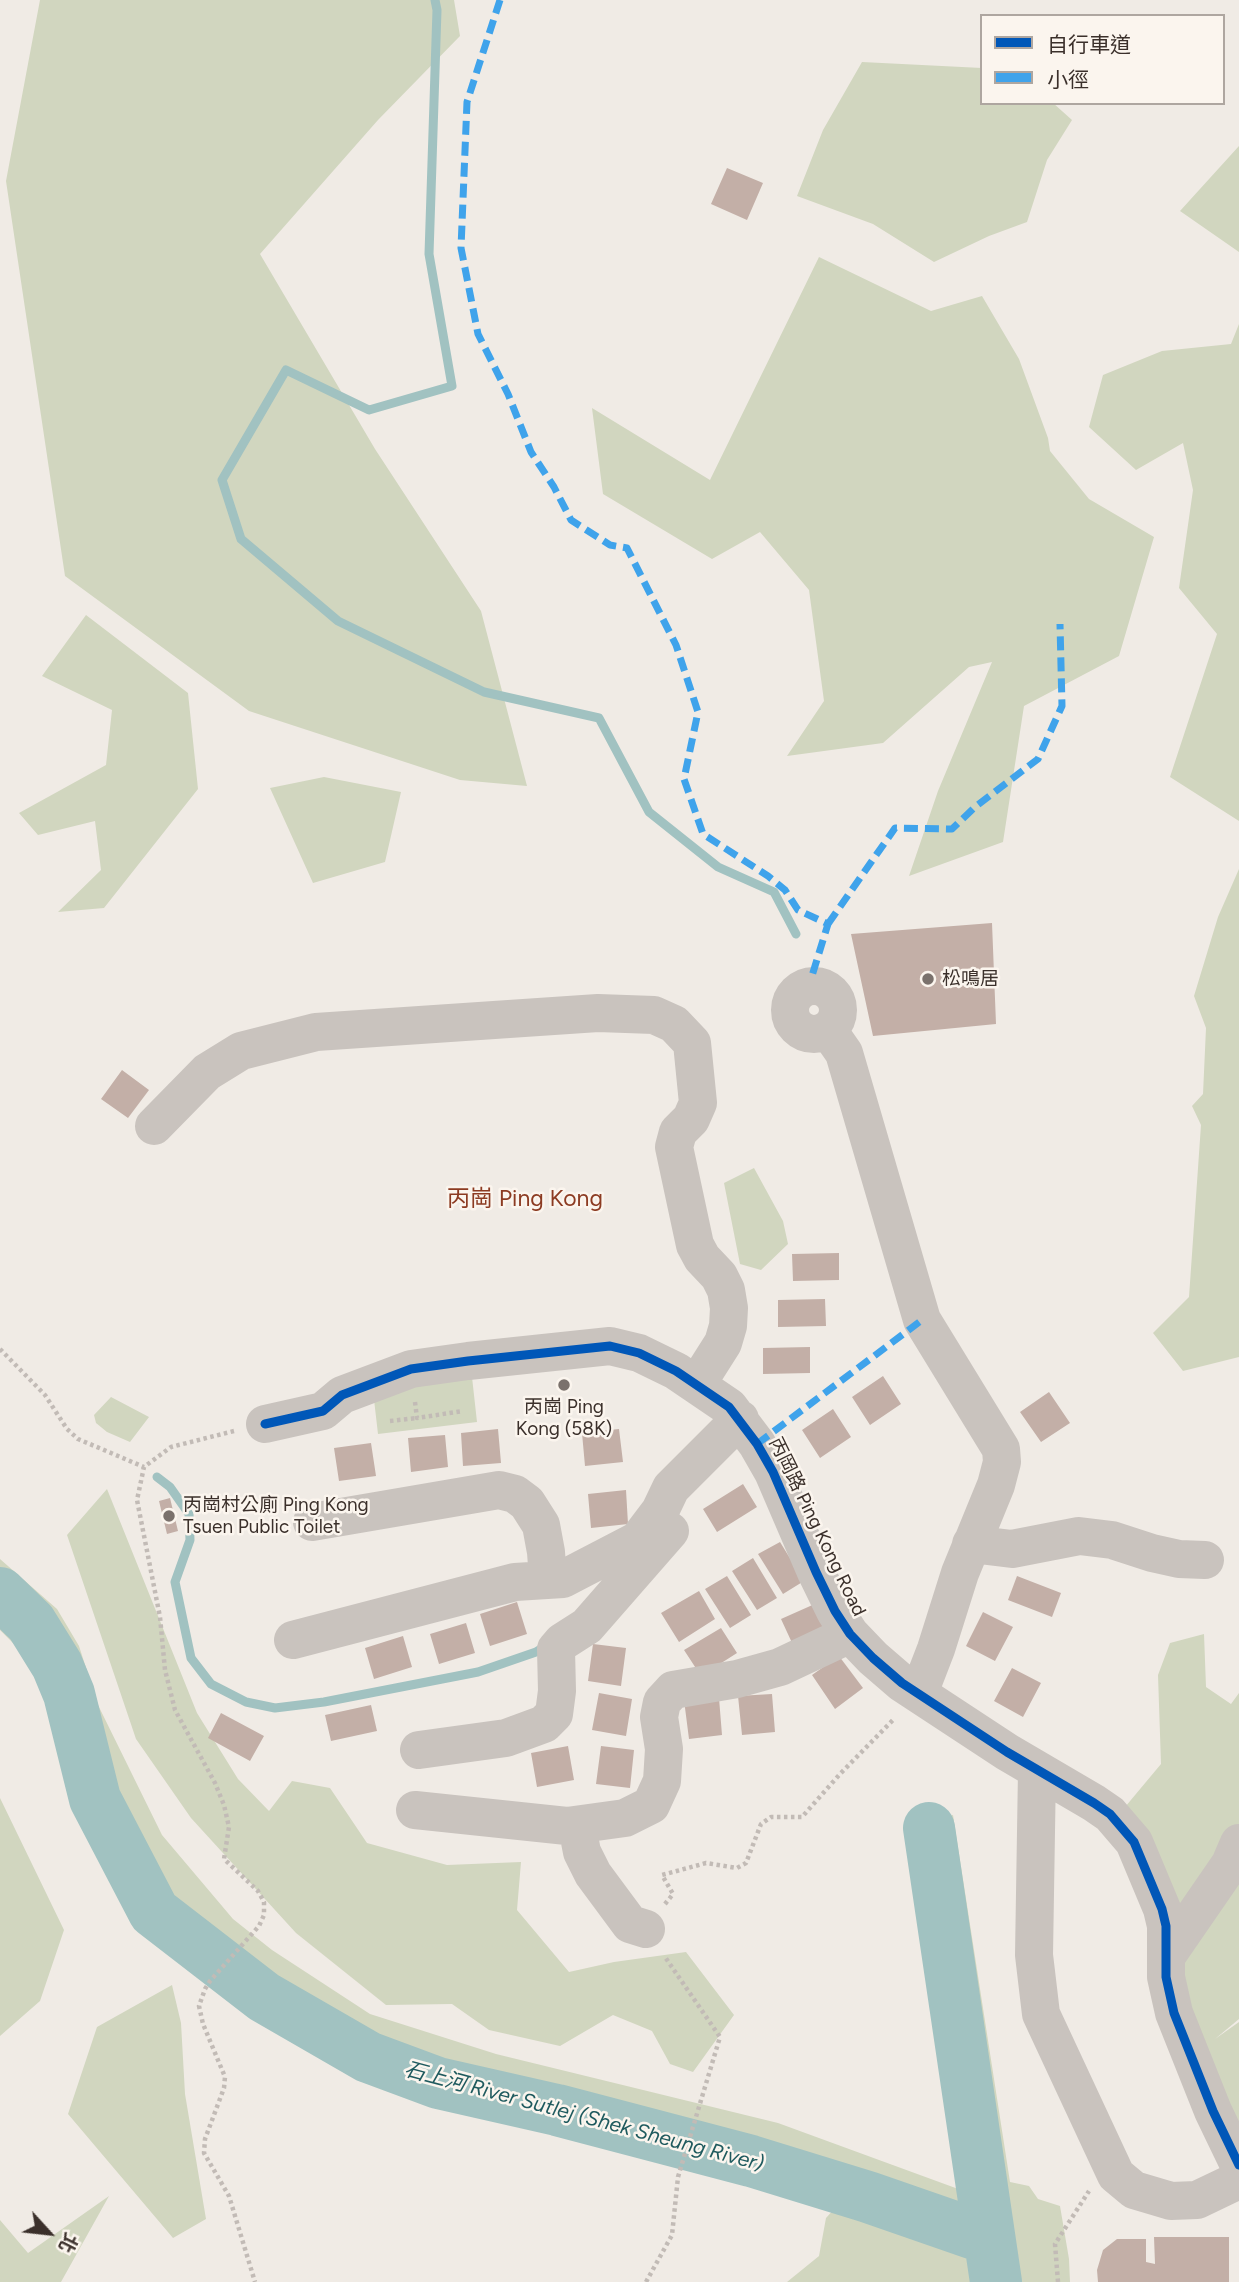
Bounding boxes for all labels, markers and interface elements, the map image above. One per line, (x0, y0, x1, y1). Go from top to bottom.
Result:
legend (980, 14, 1225, 105)
text: 自行車道 (1047, 32, 1131, 57)
text: 小徑 (1047, 67, 1089, 92)
place label: 松鳴居 (942, 968, 999, 990)
marker: 松鳴居 (920, 971, 936, 987)
district label: 丙崗 Ping Kong (447, 1185, 603, 1213)
marker: 丙崗 Ping Kong (58K) (556, 1377, 572, 1393)
place label: 丙崗 Ping Kong (58K) (516, 1396, 612, 1440)
street label: 丙岡路 Ping Kong Road (764, 1434, 870, 1620)
place label: 丙崗村公廁 Ping Kong Tsuen Public Toilet (183, 1494, 369, 1538)
marker: 丙崗村公廁 Ping Kong Tsuen Public Toilet (161, 1508, 177, 1524)
water label: 石上河 River Sutlej (Shek Sheung River) (402, 2057, 766, 2177)
north arrow (14, 2198, 84, 2268)
text: 北 (54, 2229, 83, 2256)

